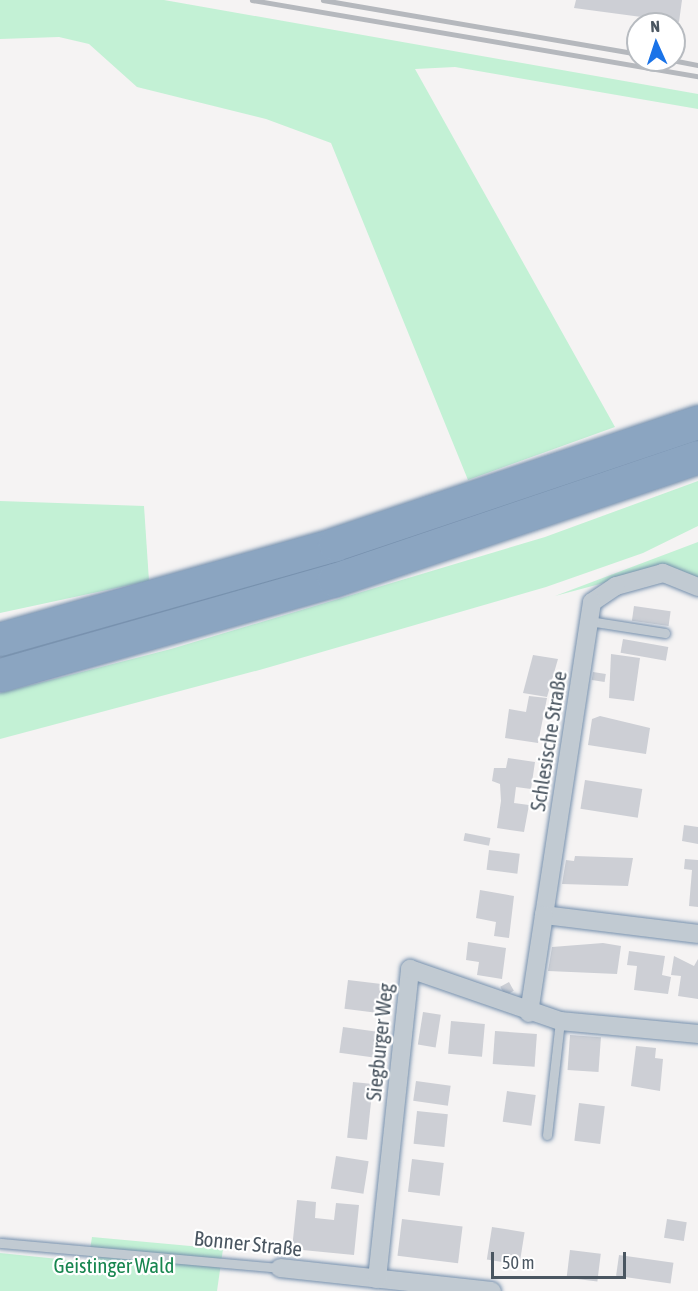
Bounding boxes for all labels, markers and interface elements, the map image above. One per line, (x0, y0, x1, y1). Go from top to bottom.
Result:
north arrow (626, 12, 686, 72)
text: N (650, 17, 660, 35)
street label: Schlesische Straße (524, 669, 572, 813)
street label: Siegburger Weg (360, 982, 398, 1102)
street label: Bonner Straße (193, 1225, 303, 1261)
scale bar (494, 1240, 629, 1278)
park label: Geistinger Wald (54, 1252, 174, 1278)
text: 50 m (502, 1252, 534, 1273)

